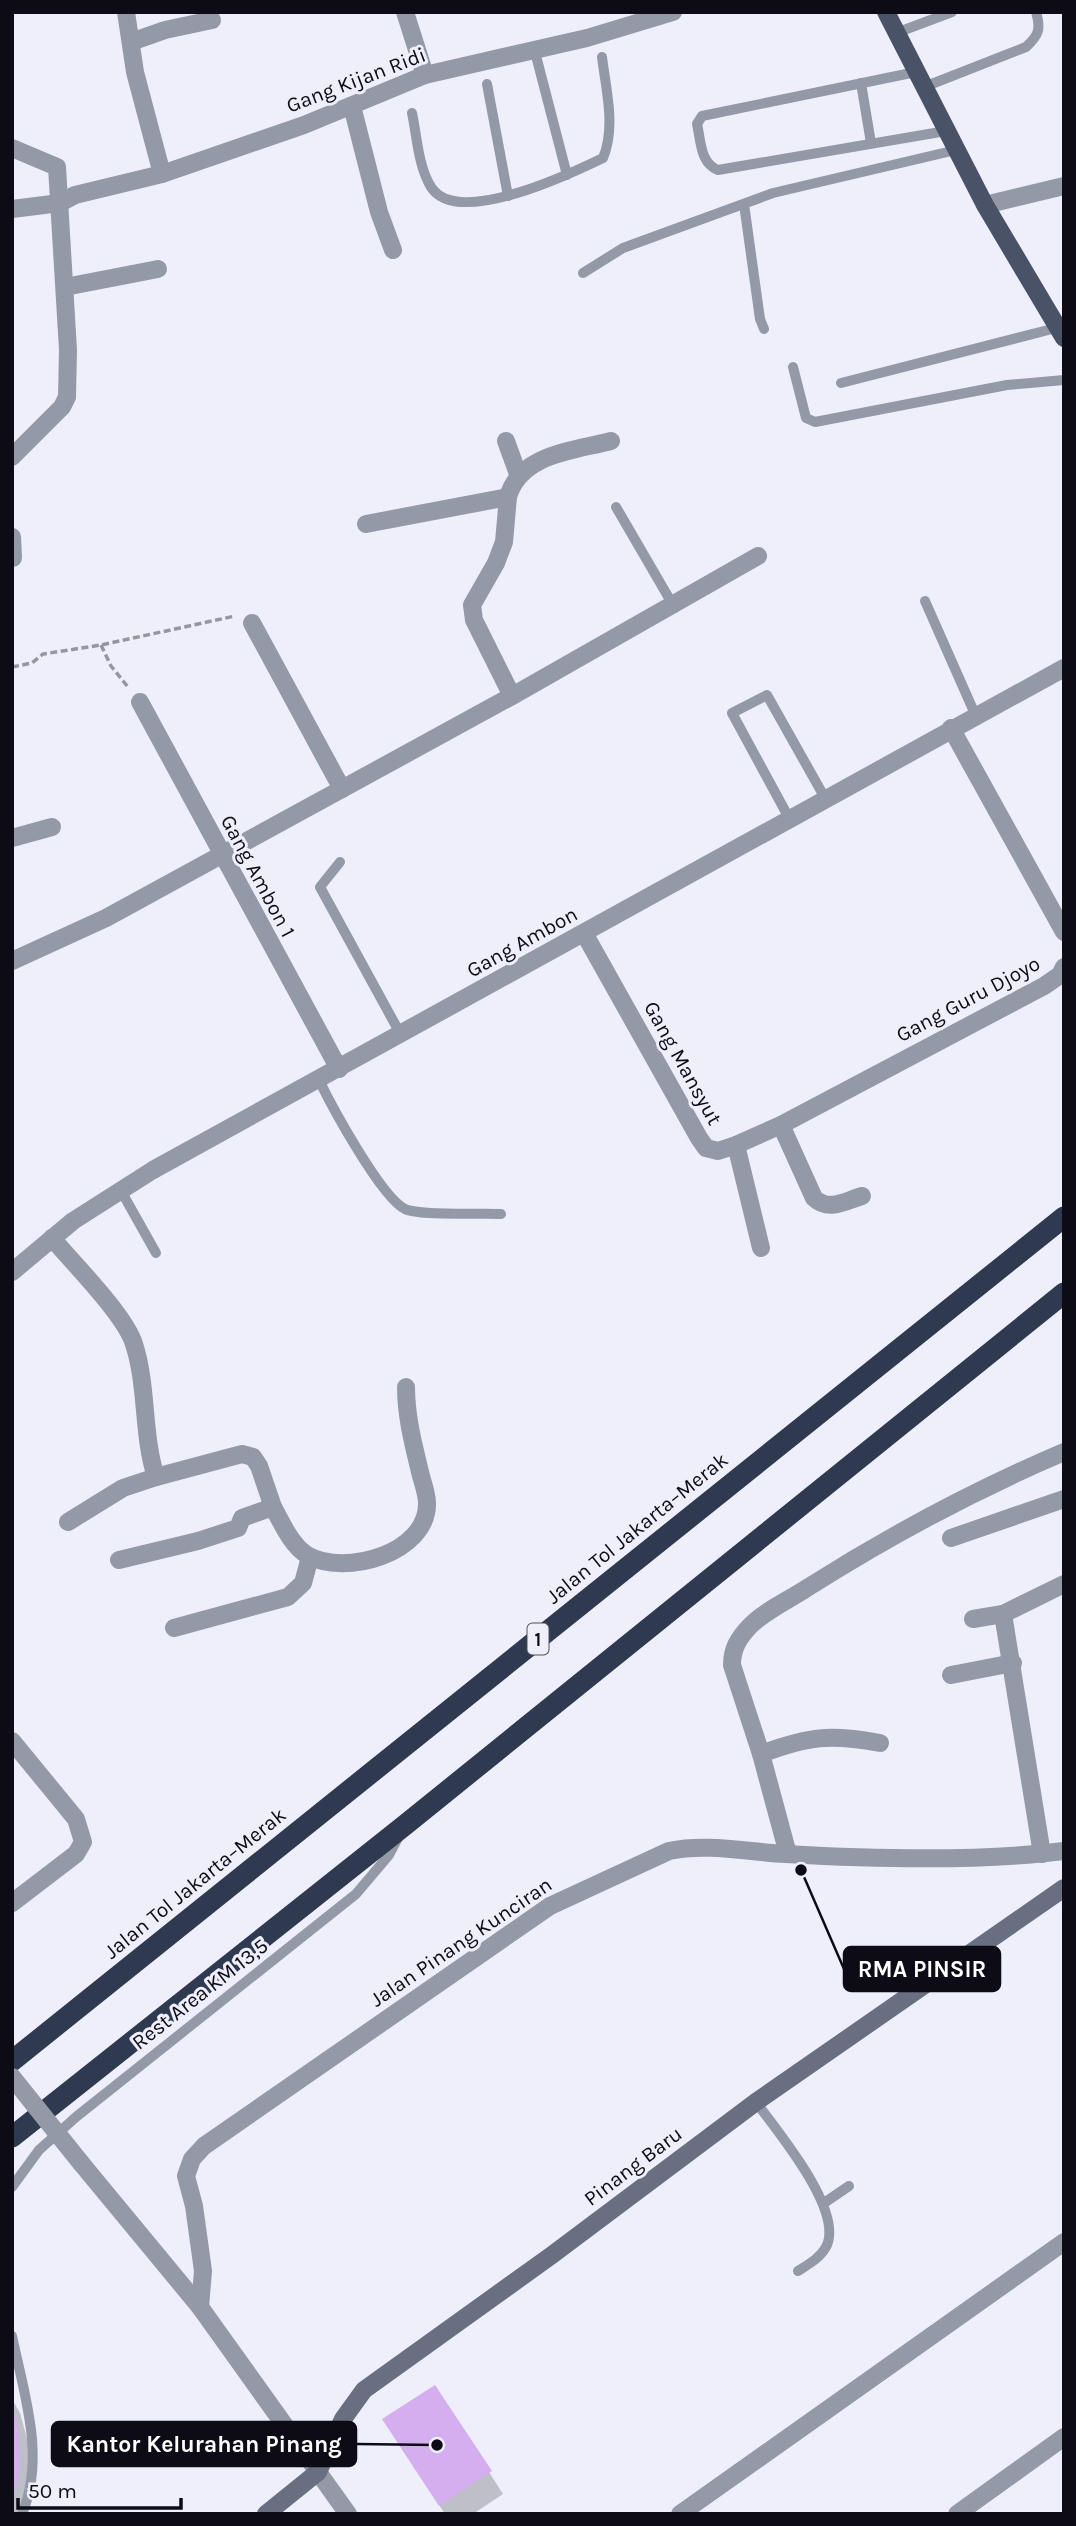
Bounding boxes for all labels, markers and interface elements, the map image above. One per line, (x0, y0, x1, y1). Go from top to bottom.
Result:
street label: Gang Kijan Ridi (283, 42, 429, 118)
street label: Gang Ambon 1 (216, 811, 300, 941)
street label: Gang Ambon (462, 902, 582, 982)
street label: Gang Guru Djoyo (892, 951, 1044, 1047)
street label: Gang Mansyut (639, 997, 727, 1129)
street label: Jalan Tol Jakarta–Merak (542, 1447, 733, 1609)
road number: 1 (528, 1624, 548, 1654)
street label: Jalan Tol Jakarta–Merak (100, 1802, 291, 1964)
street label: Jalan Pinang Kunciran (366, 1872, 556, 2012)
street label: Rest Area KM 13,5 (127, 1934, 273, 2054)
callout: RMA PINSIR (844, 1947, 1000, 1991)
text: RMA PINSIR (858, 1956, 986, 1983)
street label: Pinang Baru (579, 2121, 687, 2211)
callout: Kantor Kelurahan Pinang (52, 2422, 356, 2466)
text: Kantor Kelurahan Pinang (66, 2431, 342, 2458)
scale bar (18, 2466, 180, 2510)
text: 50 m (28, 2479, 77, 2503)

